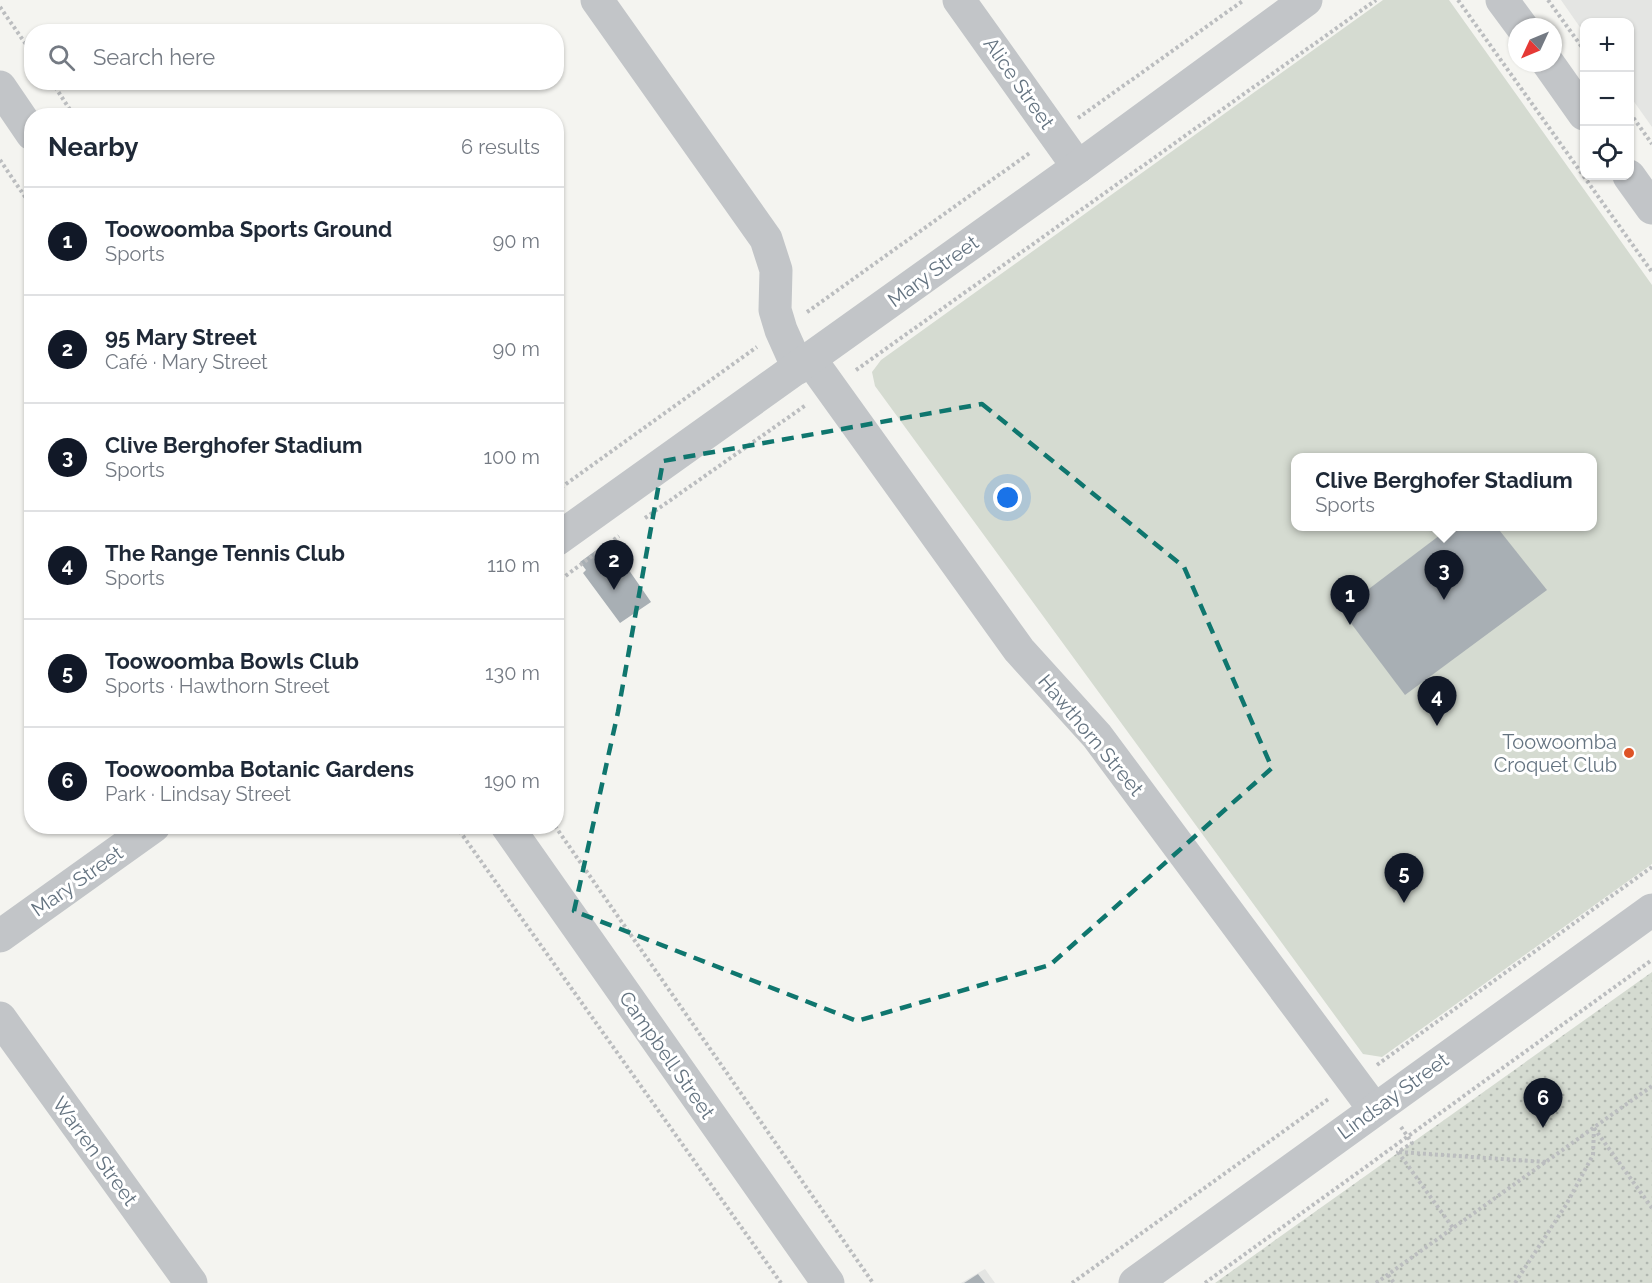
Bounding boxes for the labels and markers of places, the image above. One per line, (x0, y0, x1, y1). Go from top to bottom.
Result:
pin: 2 (594, 540, 634, 590)
pin: 3 (1424, 550, 1464, 600)
pin: 1 (1330, 576, 1370, 625)
pin: 4 (1418, 676, 1456, 726)
place label: Toowoomba Croquet Club (1494, 730, 1617, 777)
marker: Toowoomba Croquet Club (1622, 746, 1636, 760)
pin: 5 (1384, 854, 1424, 903)
pin: 6 (1524, 1078, 1562, 1128)

